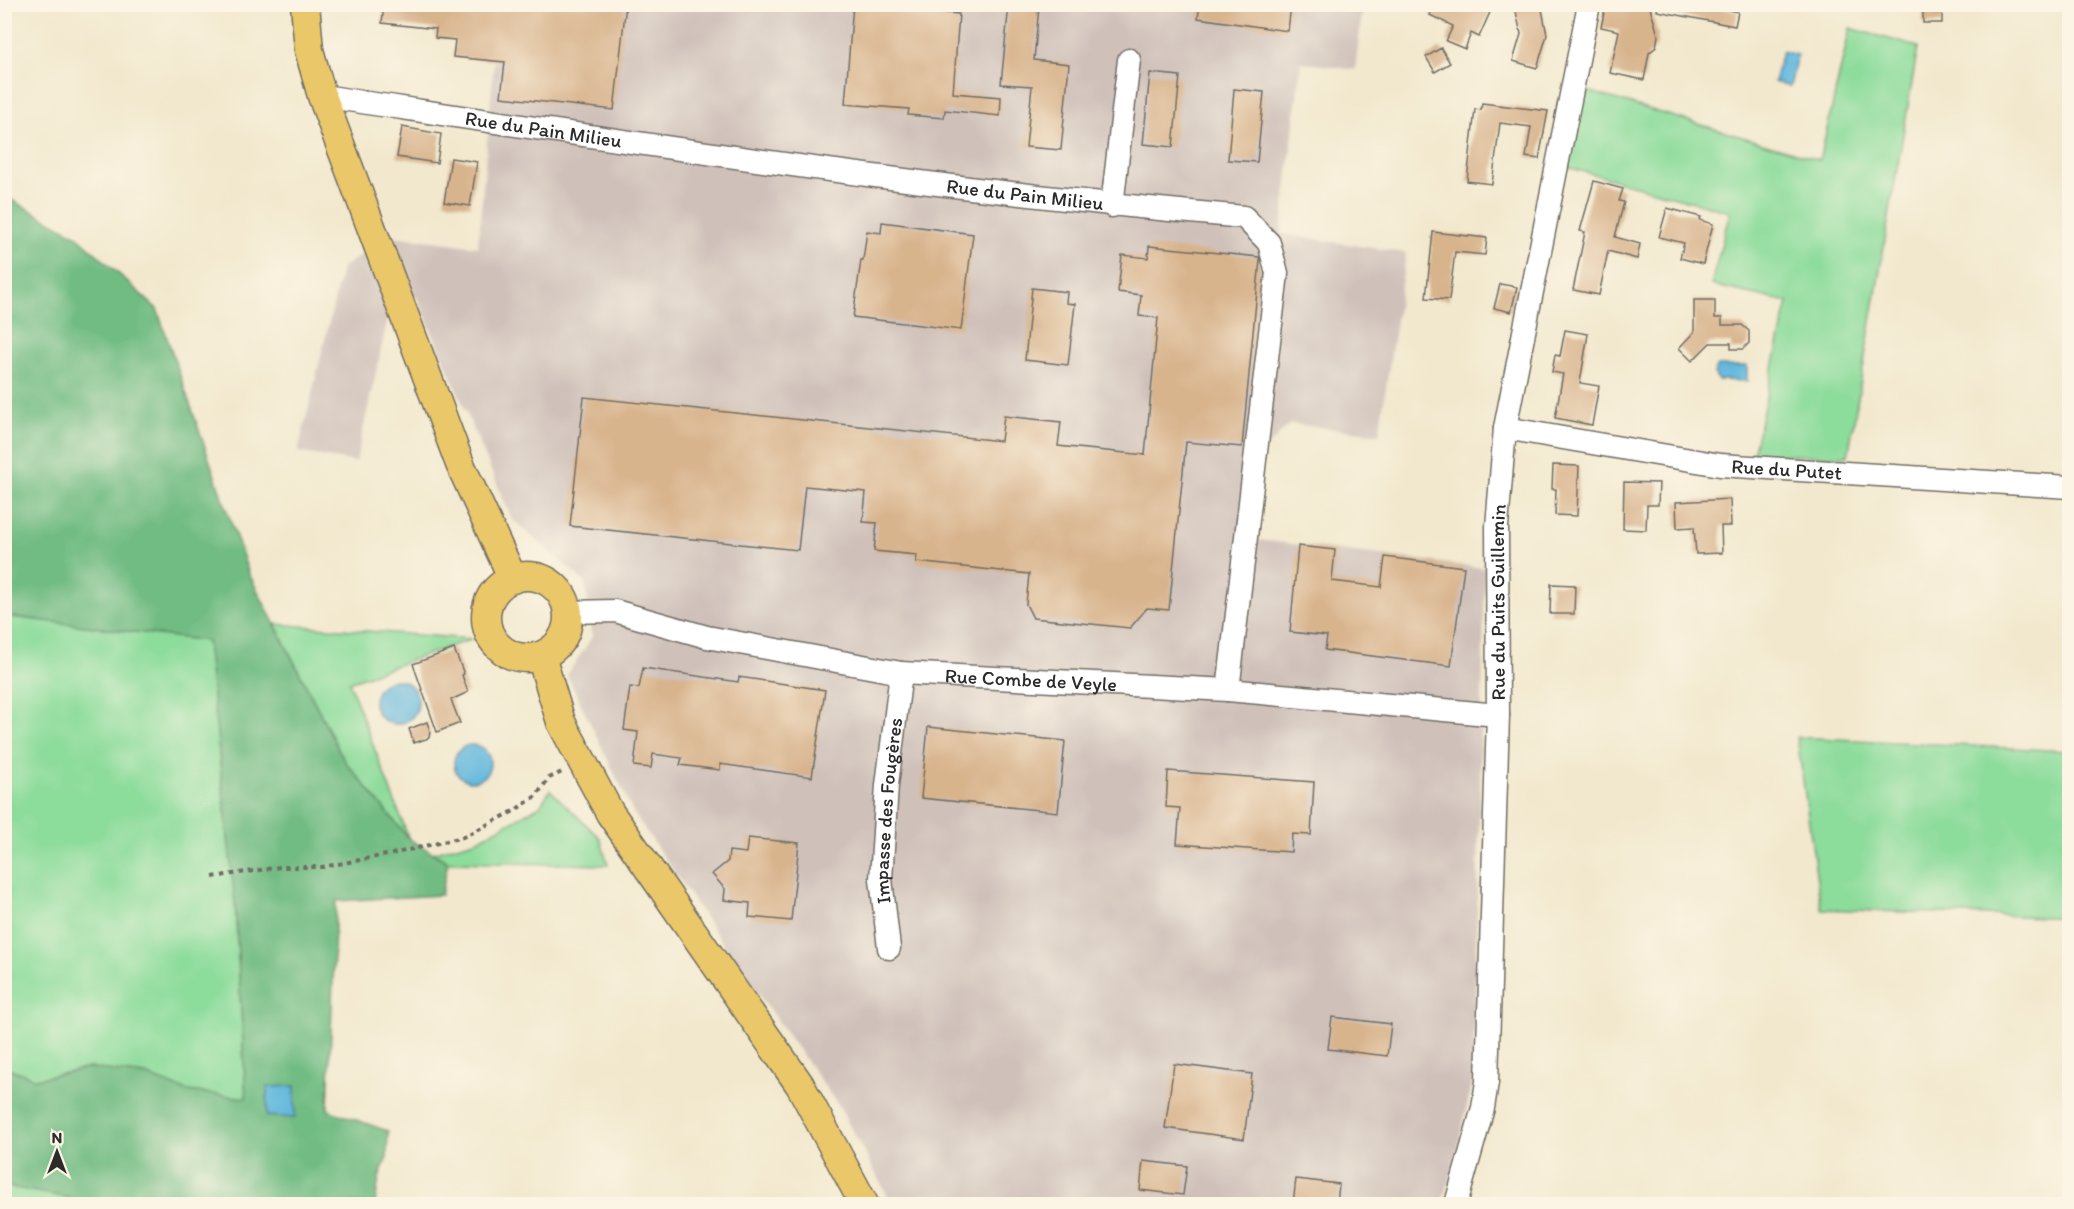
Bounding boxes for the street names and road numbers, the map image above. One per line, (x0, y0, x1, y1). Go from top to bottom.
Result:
street label: Rue du Pain Milieu (464, 106, 623, 153)
street label: Rue du Pain Milieu (945, 173, 1105, 215)
street label: Rue du Putet (1731, 454, 1843, 485)
street label: Rue du Puits Guillemin (1485, 503, 1511, 701)
street label: Rue Combe de Veyle (944, 663, 1118, 696)
street label: Impasse des Fougères (869, 716, 907, 905)

